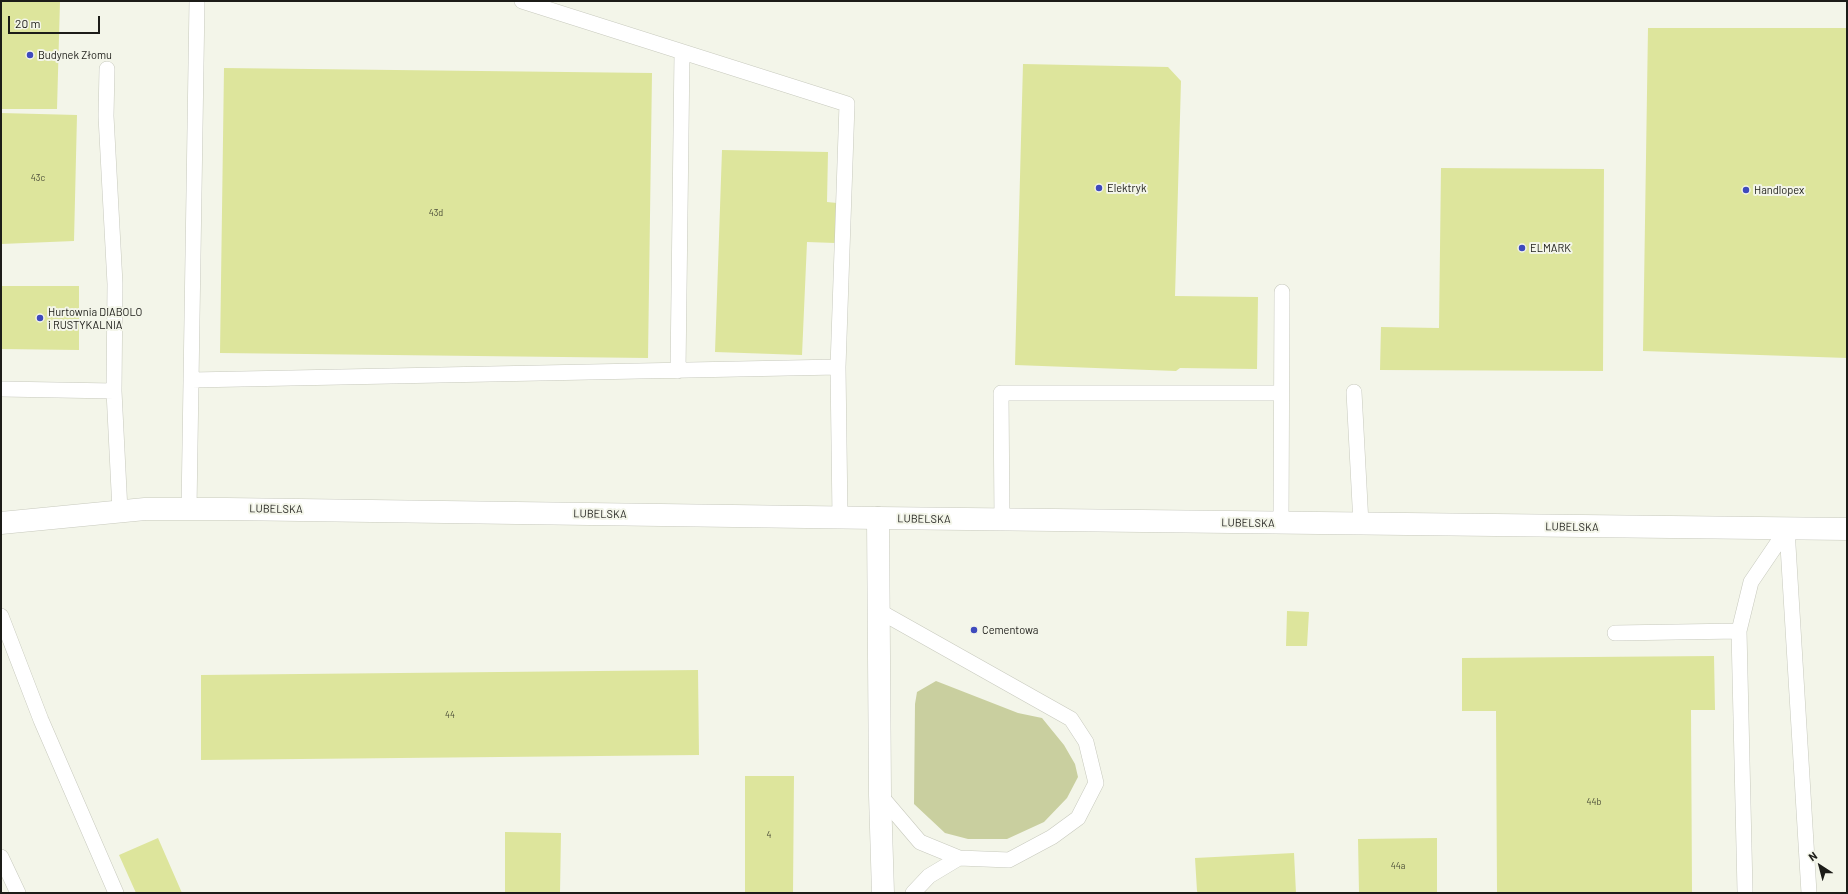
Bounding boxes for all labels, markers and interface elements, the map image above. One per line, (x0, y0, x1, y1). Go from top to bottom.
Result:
scale bar (10, 8, 102, 34)
text: 20 m (15, 16, 41, 30)
place label: Budynek Złomu (38, 48, 112, 62)
marker: Budynek Złomu (25, 50, 35, 60)
house number: 43c (31, 173, 45, 183)
place label: Elektryk (1107, 181, 1146, 195)
marker: Elektryk (1094, 183, 1104, 193)
place label: Handlopex (1754, 183, 1804, 197)
marker: Handlopex (1741, 185, 1751, 195)
house number: 43d (429, 208, 443, 218)
place label: ELMARK (1530, 241, 1571, 255)
marker: ELMARK (1517, 243, 1527, 253)
place label: Hurtownia DIABOLO i RUSTYKALNIA (48, 305, 142, 331)
marker: Hurtownia DIABOLO i RUSTYKALNIA (35, 313, 45, 323)
street label: LUBELSKA (249, 502, 303, 516)
street label: LUBELSKA (573, 507, 627, 521)
street label: LUBELSKA (897, 512, 951, 526)
street label: LUBELSKA (1221, 516, 1275, 530)
street label: LUBELSKA (1545, 520, 1599, 534)
place label: Cementowa (982, 623, 1038, 637)
marker: Cementowa (969, 625, 979, 635)
house number: 44 (445, 710, 455, 720)
house number: 44b (1587, 797, 1601, 807)
house number: 4 (767, 830, 771, 840)
north arrow (1800, 846, 1840, 886)
text: N (1806, 848, 1819, 863)
house number: 44a (1391, 861, 1405, 871)

